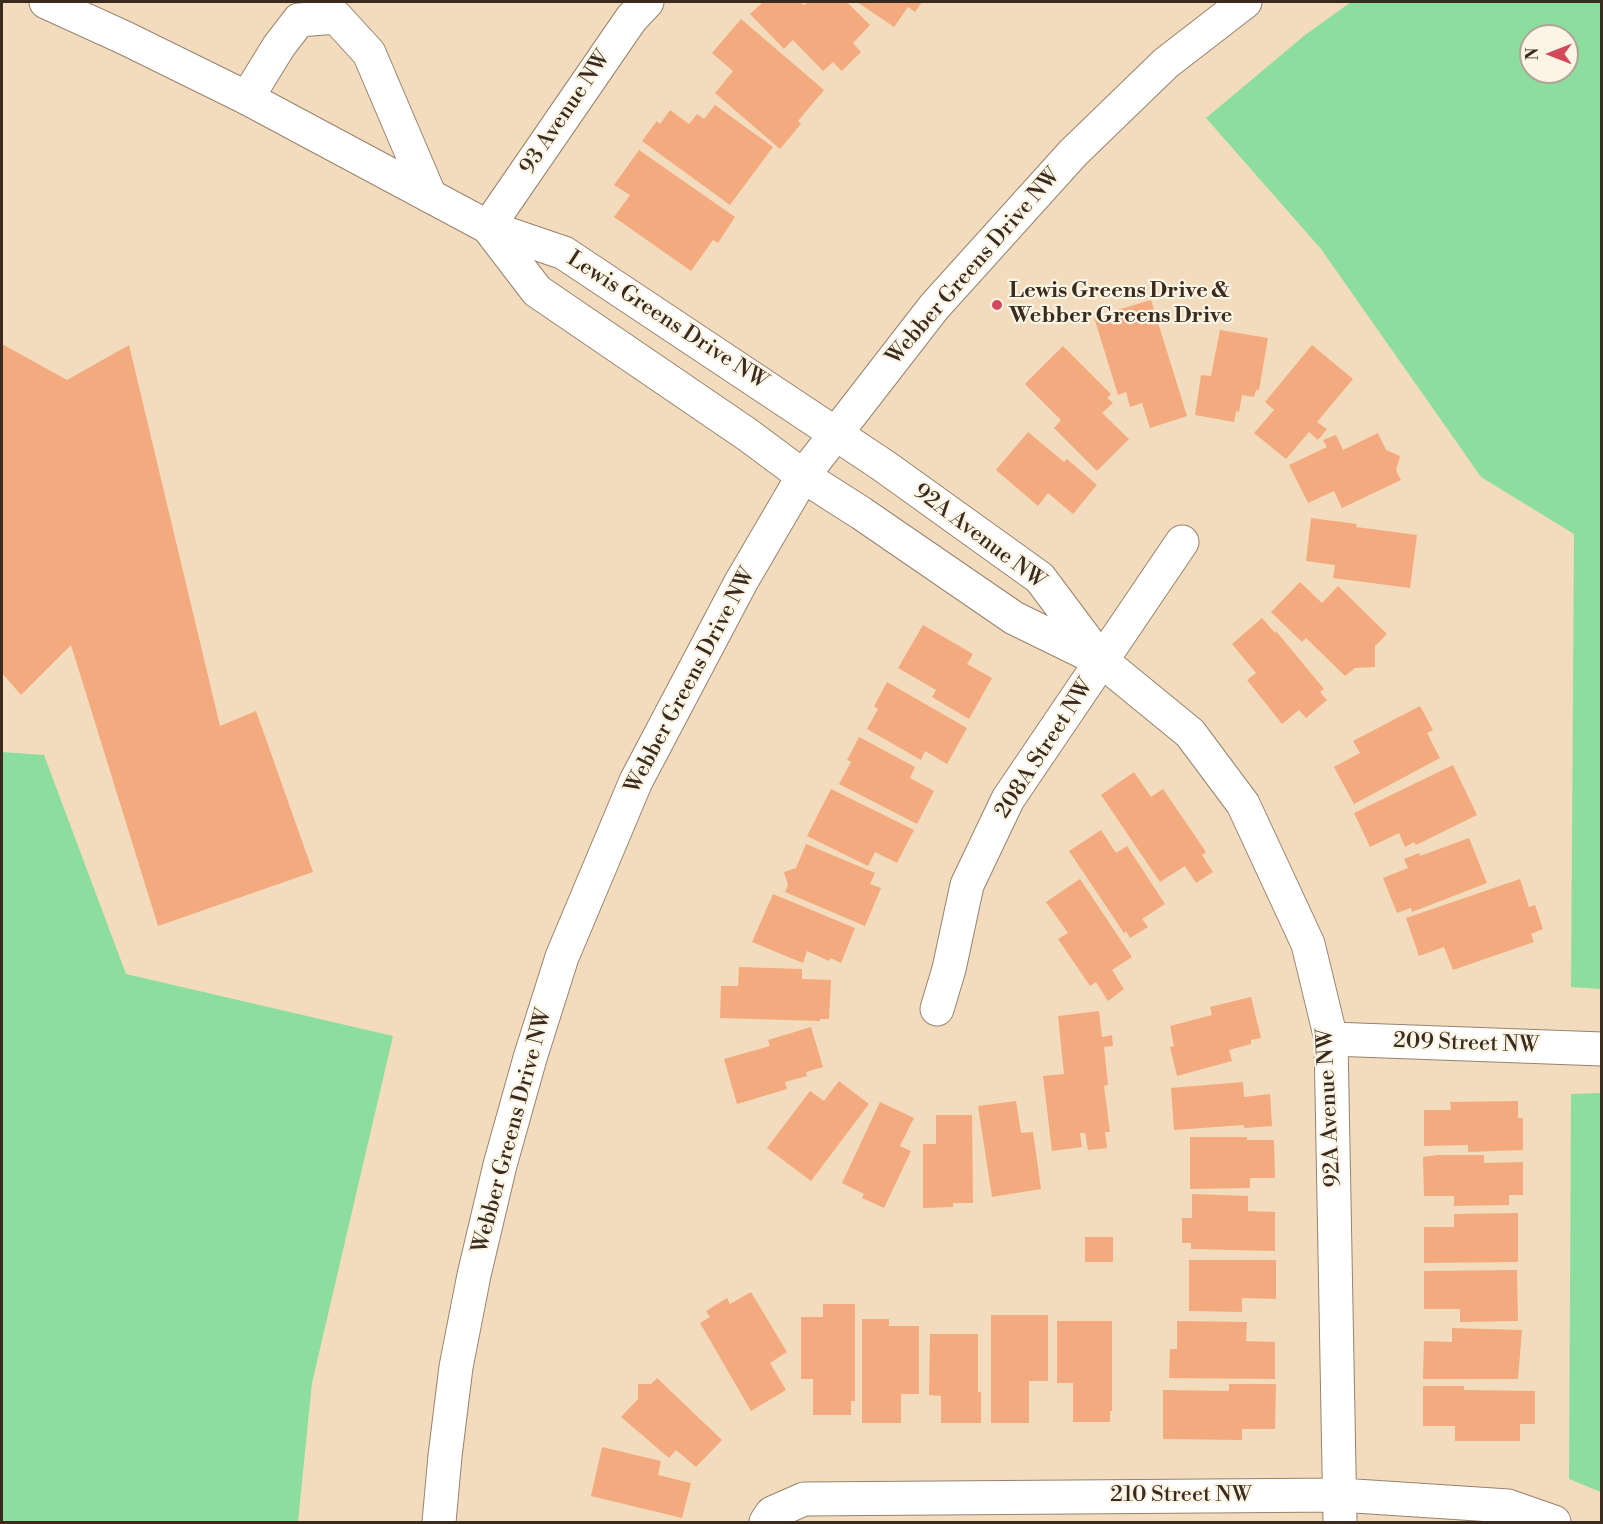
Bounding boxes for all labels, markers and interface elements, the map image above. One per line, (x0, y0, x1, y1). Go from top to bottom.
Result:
north arrow (1519, 24, 1579, 84)
street label: 93 Avenue NW (515, 46, 617, 180)
text: N (1523, 48, 1543, 60)
street label: Webber Greens Drive NW (881, 163, 1067, 371)
street label: Lewis Greens Drive NW (562, 246, 772, 396)
place label: Lewis Greens Drive & Webber Greens Drive (1009, 279, 1232, 330)
marker: Lewis Greens Drive & Webber Greens Drive (990, 298, 1004, 312)
street label: 92A Avenue NW (908, 479, 1050, 595)
street label: Webber Greens Drive NW (620, 564, 762, 798)
street label: 208A Street NW (990, 674, 1100, 824)
street label: Webber Greens Drive NW (468, 1006, 558, 1256)
street label: 92A Avenue NW (1313, 1028, 1347, 1188)
street label: 209 Street NW (1393, 1028, 1539, 1060)
street label: 210 Street NW (1110, 1483, 1252, 1509)

